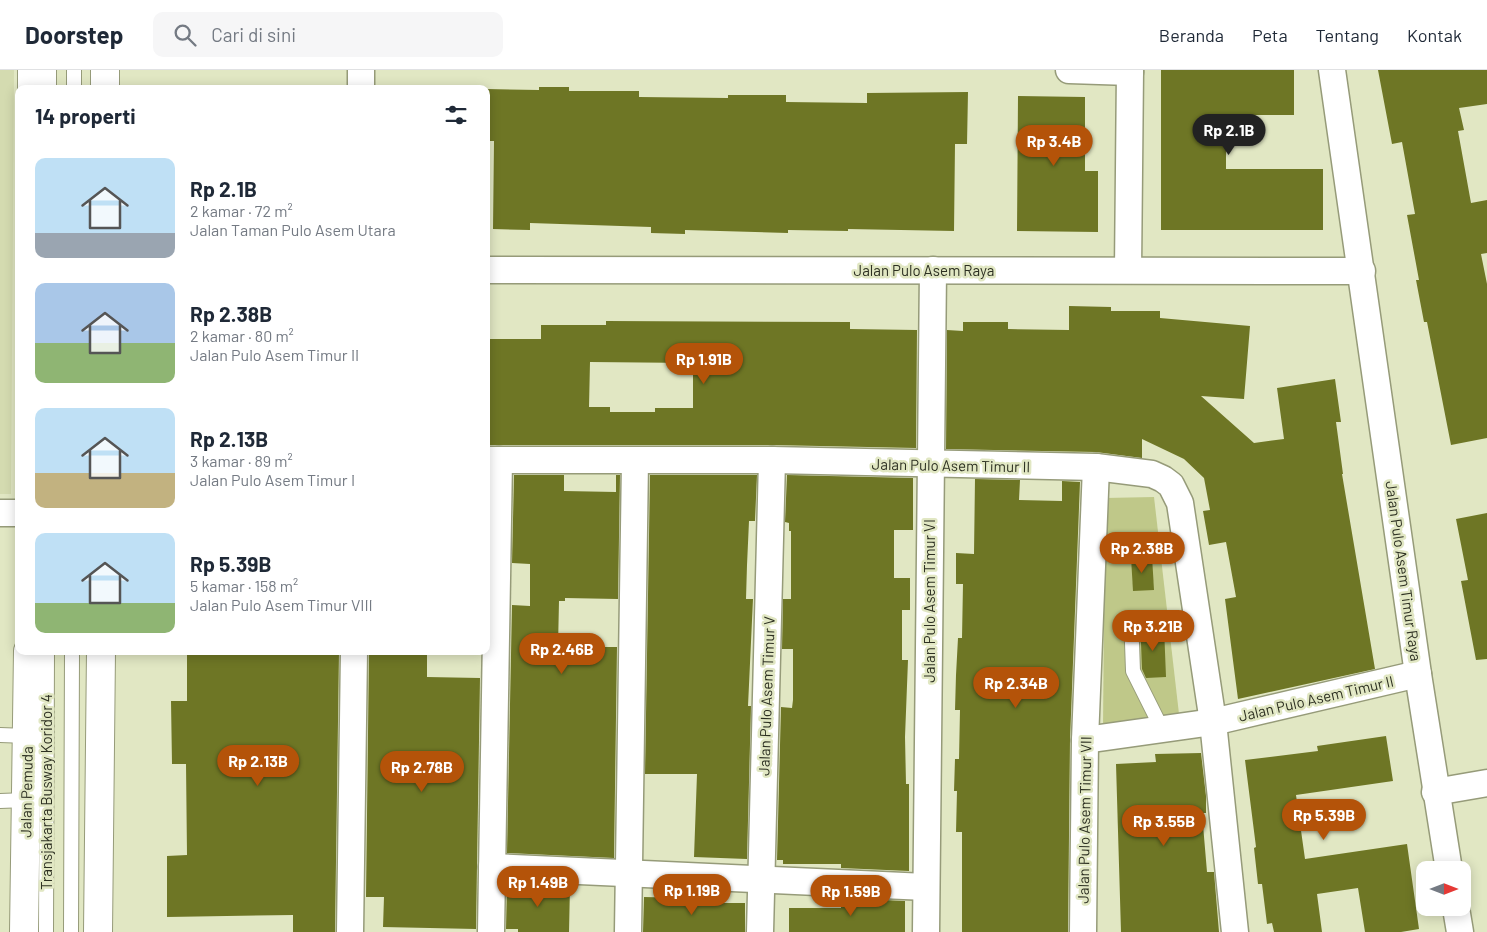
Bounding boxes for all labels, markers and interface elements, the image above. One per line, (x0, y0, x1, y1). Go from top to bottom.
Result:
search box (153, 12, 503, 57)
text: Doorstep (25, 20, 123, 49)
icon: search (171, 21, 199, 49)
text: Cari di sini (211, 23, 296, 46)
text: Beranda (1159, 24, 1224, 46)
text: Peta (1252, 24, 1288, 46)
text: Tentang (1316, 24, 1379, 46)
text: Kontak (1407, 24, 1462, 46)
icon: filters (442, 101, 470, 129)
text: 14 properti (35, 103, 136, 128)
pin: Rp 2.1B (1183, 114, 1275, 156)
text: Rp 2.1B (1204, 120, 1254, 139)
pin: Rp 3.4B (1008, 124, 1100, 167)
text: Rp 3.4B (1027, 131, 1081, 150)
text: Rp 2.1B (190, 176, 257, 201)
icon: home (75, 178, 135, 238)
text: 2 kamar · 72 m² (190, 201, 293, 220)
text: Jalan Taman Pulo Asem Utara (190, 220, 396, 239)
street label: Jalan Pulo Asem Raya (854, 261, 994, 279)
text: Rp 2.38B (190, 301, 272, 326)
icon: home (75, 303, 135, 363)
text: 2 kamar · 80 m² (190, 326, 294, 345)
pin: Rp 1.91B (652, 342, 756, 385)
text: Jalan Pulo Asem Timur II (190, 345, 359, 364)
text: Rp 1.91B (676, 349, 732, 368)
text: Rp 2.13B (190, 426, 268, 451)
icon: home (75, 428, 135, 488)
text: 3 kamar · 89 m² (190, 451, 293, 470)
street label: Jalan Pulo Asem Timur II (872, 455, 1030, 475)
text: Jalan Pulo Asem Timur I (190, 470, 355, 489)
street label: Jalan Pulo Asem Timur Raya (1382, 480, 1426, 662)
street label: Jalan Pulo Asem Timur VI (920, 519, 938, 683)
pin: Rp 2.38B (1090, 532, 1194, 574)
text: Rp 2.38B (1111, 538, 1173, 557)
text: Rp 5.39B (190, 551, 272, 576)
icon: home (75, 553, 135, 613)
text: 5 kamar · 158 m² (190, 576, 298, 595)
text: Jalan Pulo Asem Timur VIII (190, 595, 373, 614)
pin: Rp 3.21B (1101, 610, 1205, 652)
street label: Jalan Pulo Asem Timur V (754, 616, 778, 776)
text: Rp 3.21B (1123, 616, 1183, 635)
pin: Rp 2.46B (510, 632, 614, 675)
text: Rp 2.46B (530, 639, 594, 658)
pin: Rp 2.34B (964, 666, 1068, 709)
street label: Jalan Pulo Asem Timur II (1237, 671, 1395, 725)
text: Rp 2.34B (984, 673, 1048, 692)
street label: Transjakarta Busway Koridor 4 (37, 694, 55, 890)
street label: Jalan Pulo Asem Timur VII (1074, 736, 1094, 904)
pin: Rp 2.13B (206, 744, 310, 787)
street label: Jalan Pemuda (16, 746, 36, 838)
pin: Rp 2.78B (370, 750, 474, 793)
text: Rp 2.13B (228, 751, 288, 770)
text: Rp 2.78B (391, 757, 453, 776)
pin: Rp 5.39B (1272, 798, 1376, 841)
pin: Rp 3.55B (1112, 804, 1216, 847)
text: Rp 5.39B (1293, 805, 1355, 824)
text: Rp 3.55B (1133, 811, 1195, 830)
north arrow (1416, 861, 1471, 916)
map controls (1416, 861, 1471, 916)
pin: Rp 1.49B (486, 866, 590, 908)
text: Rp 1.49B (508, 872, 568, 891)
pin: Rp 1.19B (640, 874, 744, 916)
pin: Rp 1.59B (799, 874, 903, 917)
text: Rp 1.19B (664, 880, 720, 899)
text: Rp 1.59B (821, 881, 881, 900)

